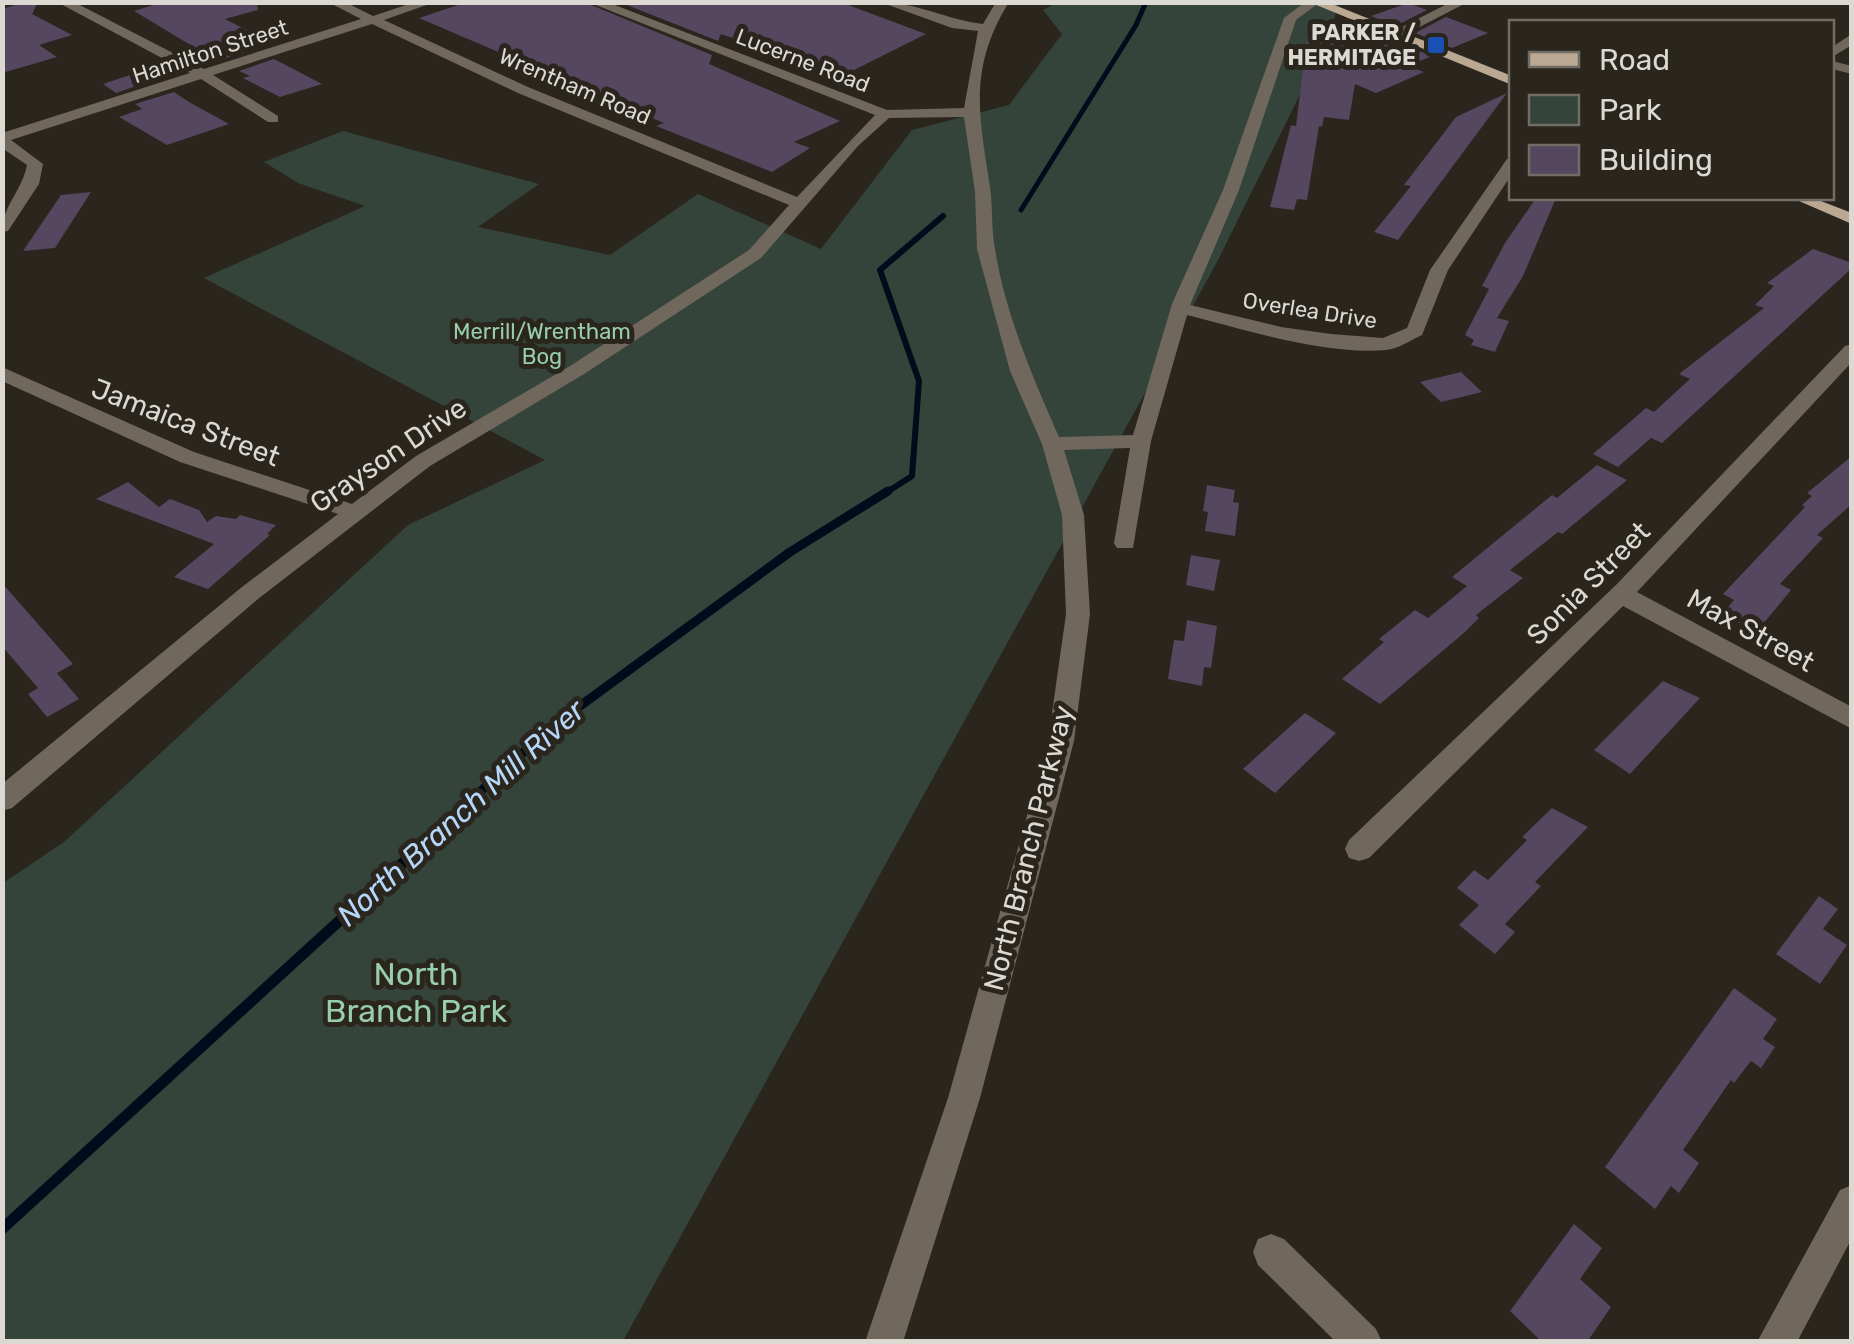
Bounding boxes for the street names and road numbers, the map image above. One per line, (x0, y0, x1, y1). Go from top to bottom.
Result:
street label: Hamilton Street (129, 14, 292, 89)
street label: Lucerne Road (732, 23, 874, 98)
street label: Wrentham Road (495, 42, 655, 131)
street label: Overlea Drive (1241, 287, 1379, 334)
street label: Jamaica Street (87, 371, 285, 474)
street label: Grayson Drive (304, 391, 473, 520)
street label: Sonia Street (1520, 515, 1657, 652)
street label: Max Street (1681, 582, 1820, 679)
street label: North Branch Parkway (977, 702, 1080, 994)

